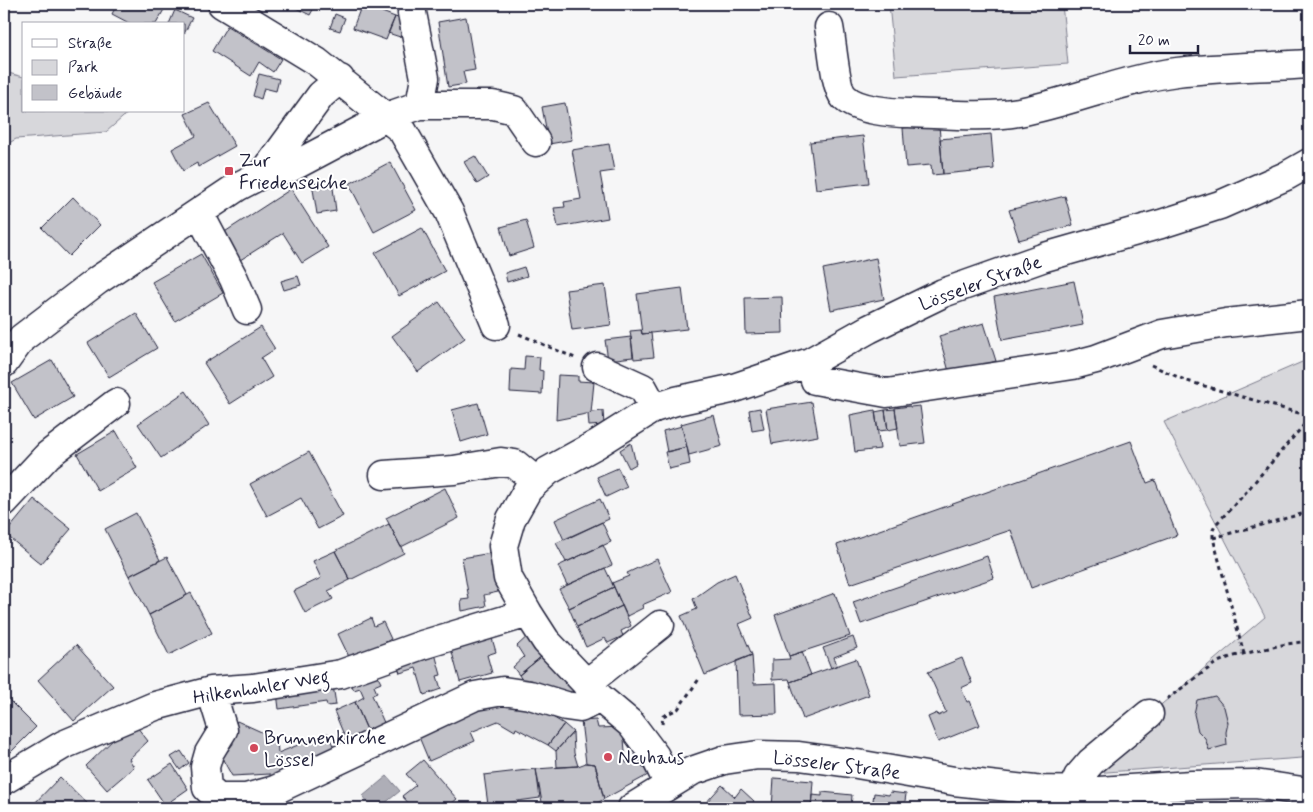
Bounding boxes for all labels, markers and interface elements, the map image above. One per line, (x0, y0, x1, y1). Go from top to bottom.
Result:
legend (22, 22, 185, 112)
scale bar (1130, 22, 1198, 54)
text: 20 m (1138, 31, 1170, 51)
text: Straße (68, 34, 112, 54)
text: Park (68, 58, 98, 78)
text: Gebäude (68, 84, 122, 104)
place label: Zur Friedenseiche (239, 149, 348, 196)
marker: Zur Friedenseiche (223, 165, 235, 177)
street label: Lösseler Straße (916, 250, 1045, 317)
street label: Hilkenhohler Weg (191, 664, 332, 714)
place label: Brunnenkirche Lössel (264, 726, 386, 773)
marker: Brunnenkirche Lössel (248, 742, 260, 754)
street label: Lösseler Straße (772, 745, 902, 786)
place label: Neuhaus (618, 746, 684, 771)
marker: Neuhaus (602, 751, 614, 763)

